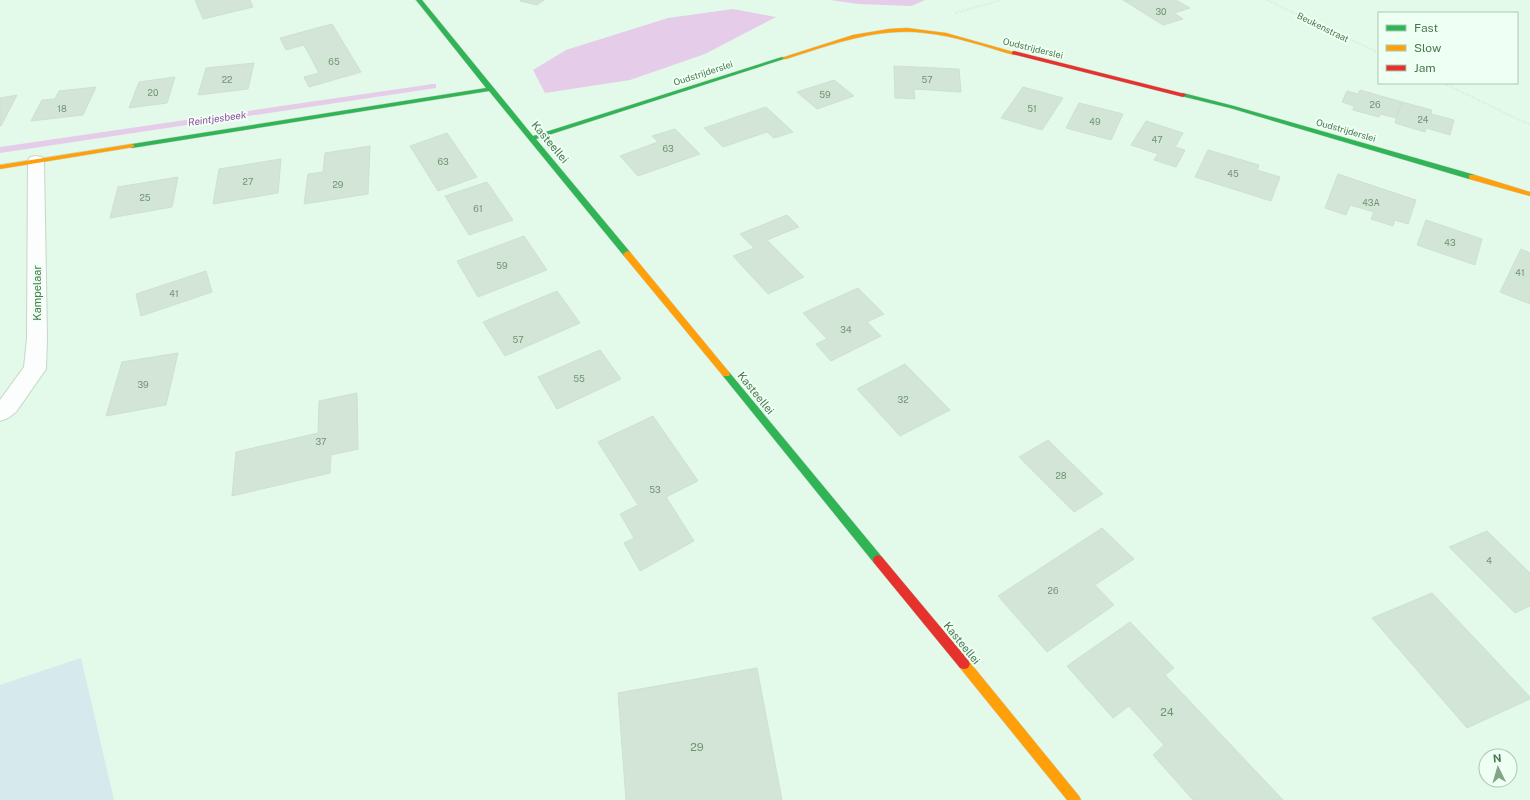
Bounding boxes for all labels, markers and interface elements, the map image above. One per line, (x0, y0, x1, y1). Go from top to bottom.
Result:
house number: 30 (1155, 6, 1167, 17)
street label: Beukenstraat (1295, 10, 1351, 44)
legend (1378, 12, 1518, 84)
text: Fast (1414, 21, 1439, 35)
street label: Oudstrijderslei (1002, 35, 1064, 61)
text: Slow (1414, 41, 1442, 55)
house number: 65 (328, 56, 340, 67)
street label: Oudstrijderslei (672, 58, 734, 88)
text: Jam (1414, 61, 1436, 75)
house number: 22 (222, 74, 232, 85)
house number: 57 (921, 74, 933, 85)
house number: 20 (148, 87, 159, 98)
house number: 59 (819, 89, 831, 100)
house number: 26 (1370, 99, 1381, 110)
house number: 18 (57, 103, 67, 114)
house number: 51 (1027, 103, 1037, 114)
water label: Reintjesbeek (187, 108, 247, 128)
house number: 24 (1417, 114, 1429, 125)
house number: 49 (1089, 116, 1101, 127)
street label: Oudstrijderslei (1315, 116, 1377, 144)
street label: Kasteellei (529, 119, 571, 165)
house number: 47 (1151, 134, 1163, 145)
house number: 63 (662, 143, 674, 154)
house number: 63 (437, 156, 449, 167)
house number: 45 (1227, 168, 1239, 179)
house number: 27 (243, 176, 253, 187)
house number: 29 (333, 179, 344, 190)
house number: 25 (139, 192, 151, 203)
house number: 43A (1362, 197, 1380, 208)
house number: 61 (473, 203, 483, 214)
house number: 43 (1444, 237, 1456, 248)
house number: 59 (496, 260, 508, 271)
street label: Kampelaar (31, 265, 43, 321)
house number: 41 (1515, 267, 1525, 278)
house number: 41 (169, 288, 179, 299)
house number: 34 (840, 324, 852, 335)
house number: 57 (512, 334, 524, 345)
street label: Kasteellei (735, 370, 777, 416)
house number: 55 (573, 373, 585, 384)
house number: 39 (137, 379, 149, 390)
house number: 32 (897, 394, 909, 405)
house number: 37 (316, 436, 326, 447)
house number: 28 (1055, 470, 1067, 481)
house number: 53 (649, 484, 661, 495)
house number: 4 (1486, 555, 1492, 566)
house number: 26 (1048, 585, 1059, 596)
street label: Kasteellei (941, 620, 983, 666)
house number: 24 (1160, 706, 1174, 718)
house number: 29 (690, 741, 704, 753)
north arrow (1478, 748, 1518, 788)
text: N (1492, 752, 1502, 764)

